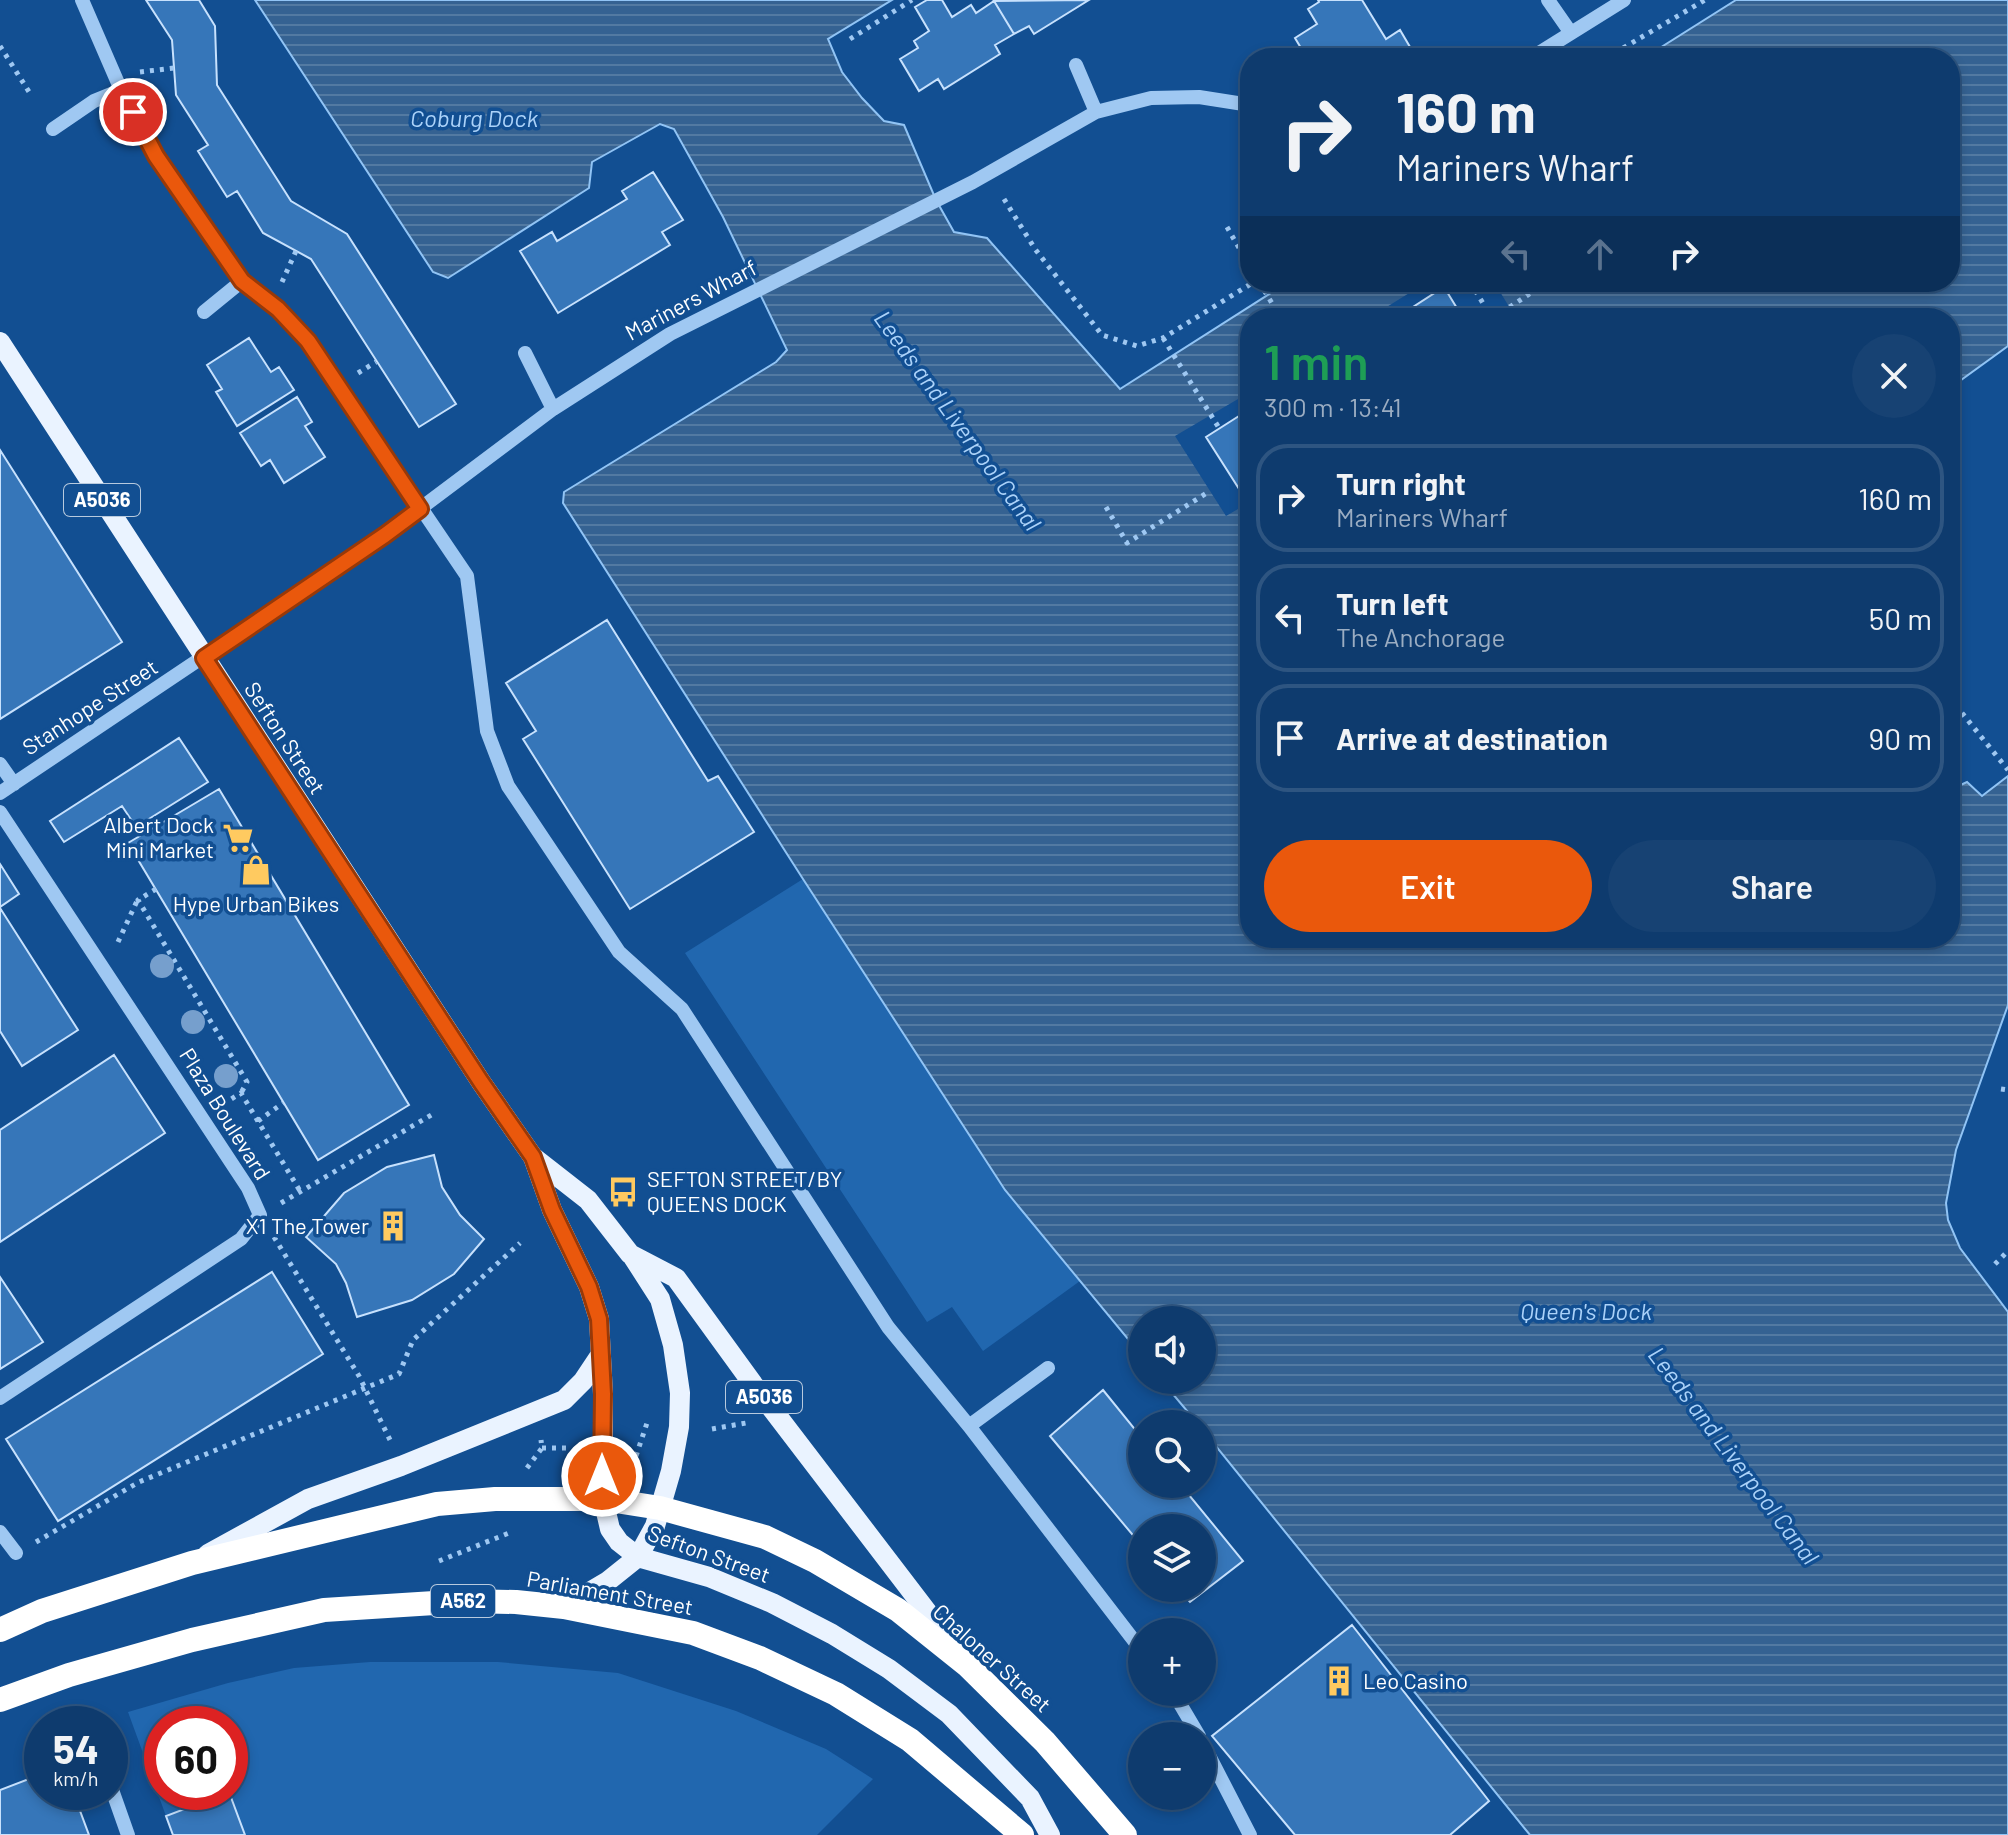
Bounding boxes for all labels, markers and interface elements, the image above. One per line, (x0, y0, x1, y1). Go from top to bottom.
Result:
text: 160 m (1396, 77, 1536, 144)
pin (99, 78, 167, 146)
icon: right (1264, 80, 1368, 184)
icon: arrive (111, 90, 155, 134)
water label: Coburg Dock (410, 103, 538, 132)
text: Mariners Wharf (1396, 145, 1634, 188)
icon: left (1494, 232, 1538, 276)
icon: ahead (1578, 232, 1622, 276)
icon: right (1662, 232, 1706, 276)
street label: Mariners Wharf (620, 253, 761, 345)
water label: Leeds and Liverpool Canal (869, 304, 1048, 536)
text: 1 min (1264, 332, 1369, 390)
button: close (1852, 334, 1936, 418)
text: 300 m · 13:41 (1264, 391, 1402, 422)
text: Turn right (1336, 465, 1466, 501)
icon: right (1268, 476, 1312, 520)
text: 160 m (1858, 480, 1932, 516)
road number: A5036 (64, 484, 140, 516)
text: Mariners Wharf (1336, 501, 1508, 532)
text: Turn left (1336, 585, 1449, 621)
icon: left (1268, 596, 1312, 640)
text: 50 m (1869, 600, 1932, 636)
text: The Anchorage (1336, 621, 1505, 652)
street label: Stanhope Street (17, 653, 162, 759)
street label: Sefton Street (240, 677, 332, 798)
icon: arrive (1268, 716, 1312, 760)
text: Arrive at destination (1336, 720, 1608, 756)
text: 90 m (1869, 720, 1932, 756)
place label: Albert Dock Mini Market (103, 811, 214, 862)
supermarket icon: Albert Dock Mini Market (221, 821, 255, 855)
button: Exit (1264, 840, 1592, 932)
button: Share (1608, 840, 1936, 932)
shop icon: Hype Urban Bikes (239, 853, 273, 887)
place label: Hype Urban Bikes (173, 890, 339, 916)
street label: Plaza Boulevard (175, 1043, 277, 1184)
place label: SEFTON STREET/BY QUEENS DOCK (647, 1165, 842, 1216)
bus stop icon: SEFTON STREET/BY QUEENS DOCK (606, 1175, 640, 1209)
building icon: X1 The Tower (376, 1209, 410, 1243)
place label: X1 The Tower (246, 1212, 369, 1238)
water label: Queen's Dock (1520, 1296, 1652, 1325)
map controls (1128, 1306, 1216, 1810)
button: sound (1128, 1306, 1216, 1394)
water label: Leeds and Liverpool Canal (1643, 1341, 1826, 1570)
road number: A5036 (726, 1381, 802, 1413)
button: search (1128, 1410, 1216, 1498)
position arrow (560, 1434, 644, 1518)
button: layers (1128, 1514, 1216, 1602)
street label: Sefton Street (645, 1519, 774, 1587)
street label: Parliament Street (525, 1565, 695, 1619)
road number: A562 (431, 1585, 495, 1617)
street label: Chaloner Street (928, 1598, 1057, 1717)
button: + (1128, 1618, 1216, 1706)
building icon: Leo Casino (1322, 1664, 1356, 1698)
place label: Leo Casino (1363, 1667, 1468, 1693)
speed limit sign: 60 (144, 1706, 248, 1810)
button: − (1128, 1722, 1216, 1810)
text: 54 (53, 1724, 99, 1772)
text: km/h (53, 1766, 99, 1790)

